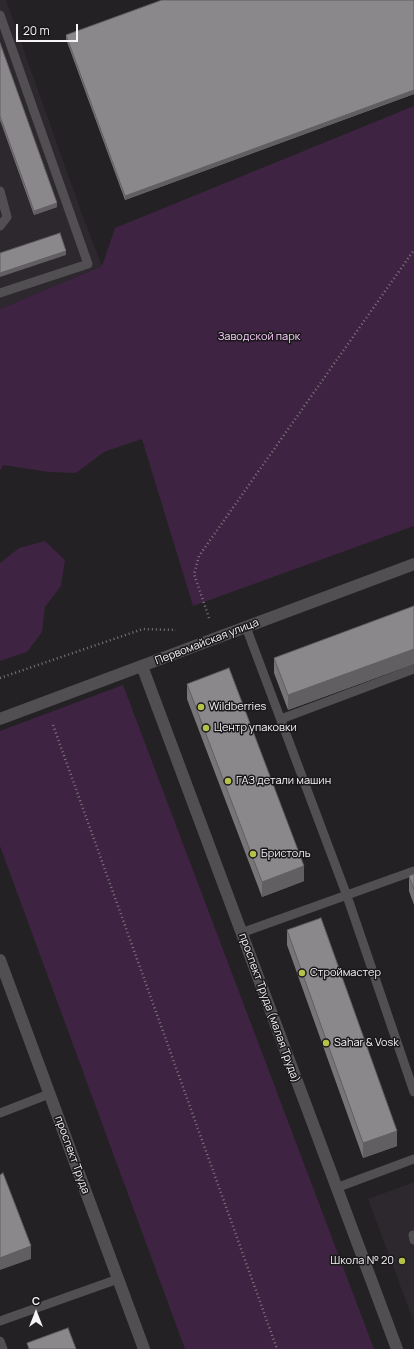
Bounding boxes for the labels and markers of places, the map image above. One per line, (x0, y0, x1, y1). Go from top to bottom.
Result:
place label: Wildberries (209, 700, 266, 714)
marker: Wildberries (196, 702, 206, 712)
place label: Центр упаковки (214, 721, 297, 735)
marker: Центр упаковки (201, 723, 211, 733)
place label: ГАЗ детали машин (236, 774, 331, 788)
marker: ГАЗ детали машин (223, 776, 233, 786)
place label: Бристоль (261, 847, 311, 861)
marker: Бристоль (248, 849, 258, 859)
place label: Строймастер (310, 966, 381, 980)
marker: Строймастер (297, 968, 307, 978)
place label: Sahar & Vosk (334, 1036, 399, 1050)
marker: Sahar & Vosk (321, 1038, 331, 1048)
place label: Школа № 20 (330, 1254, 394, 1268)
marker: Школа № 20 (397, 1256, 407, 1266)

